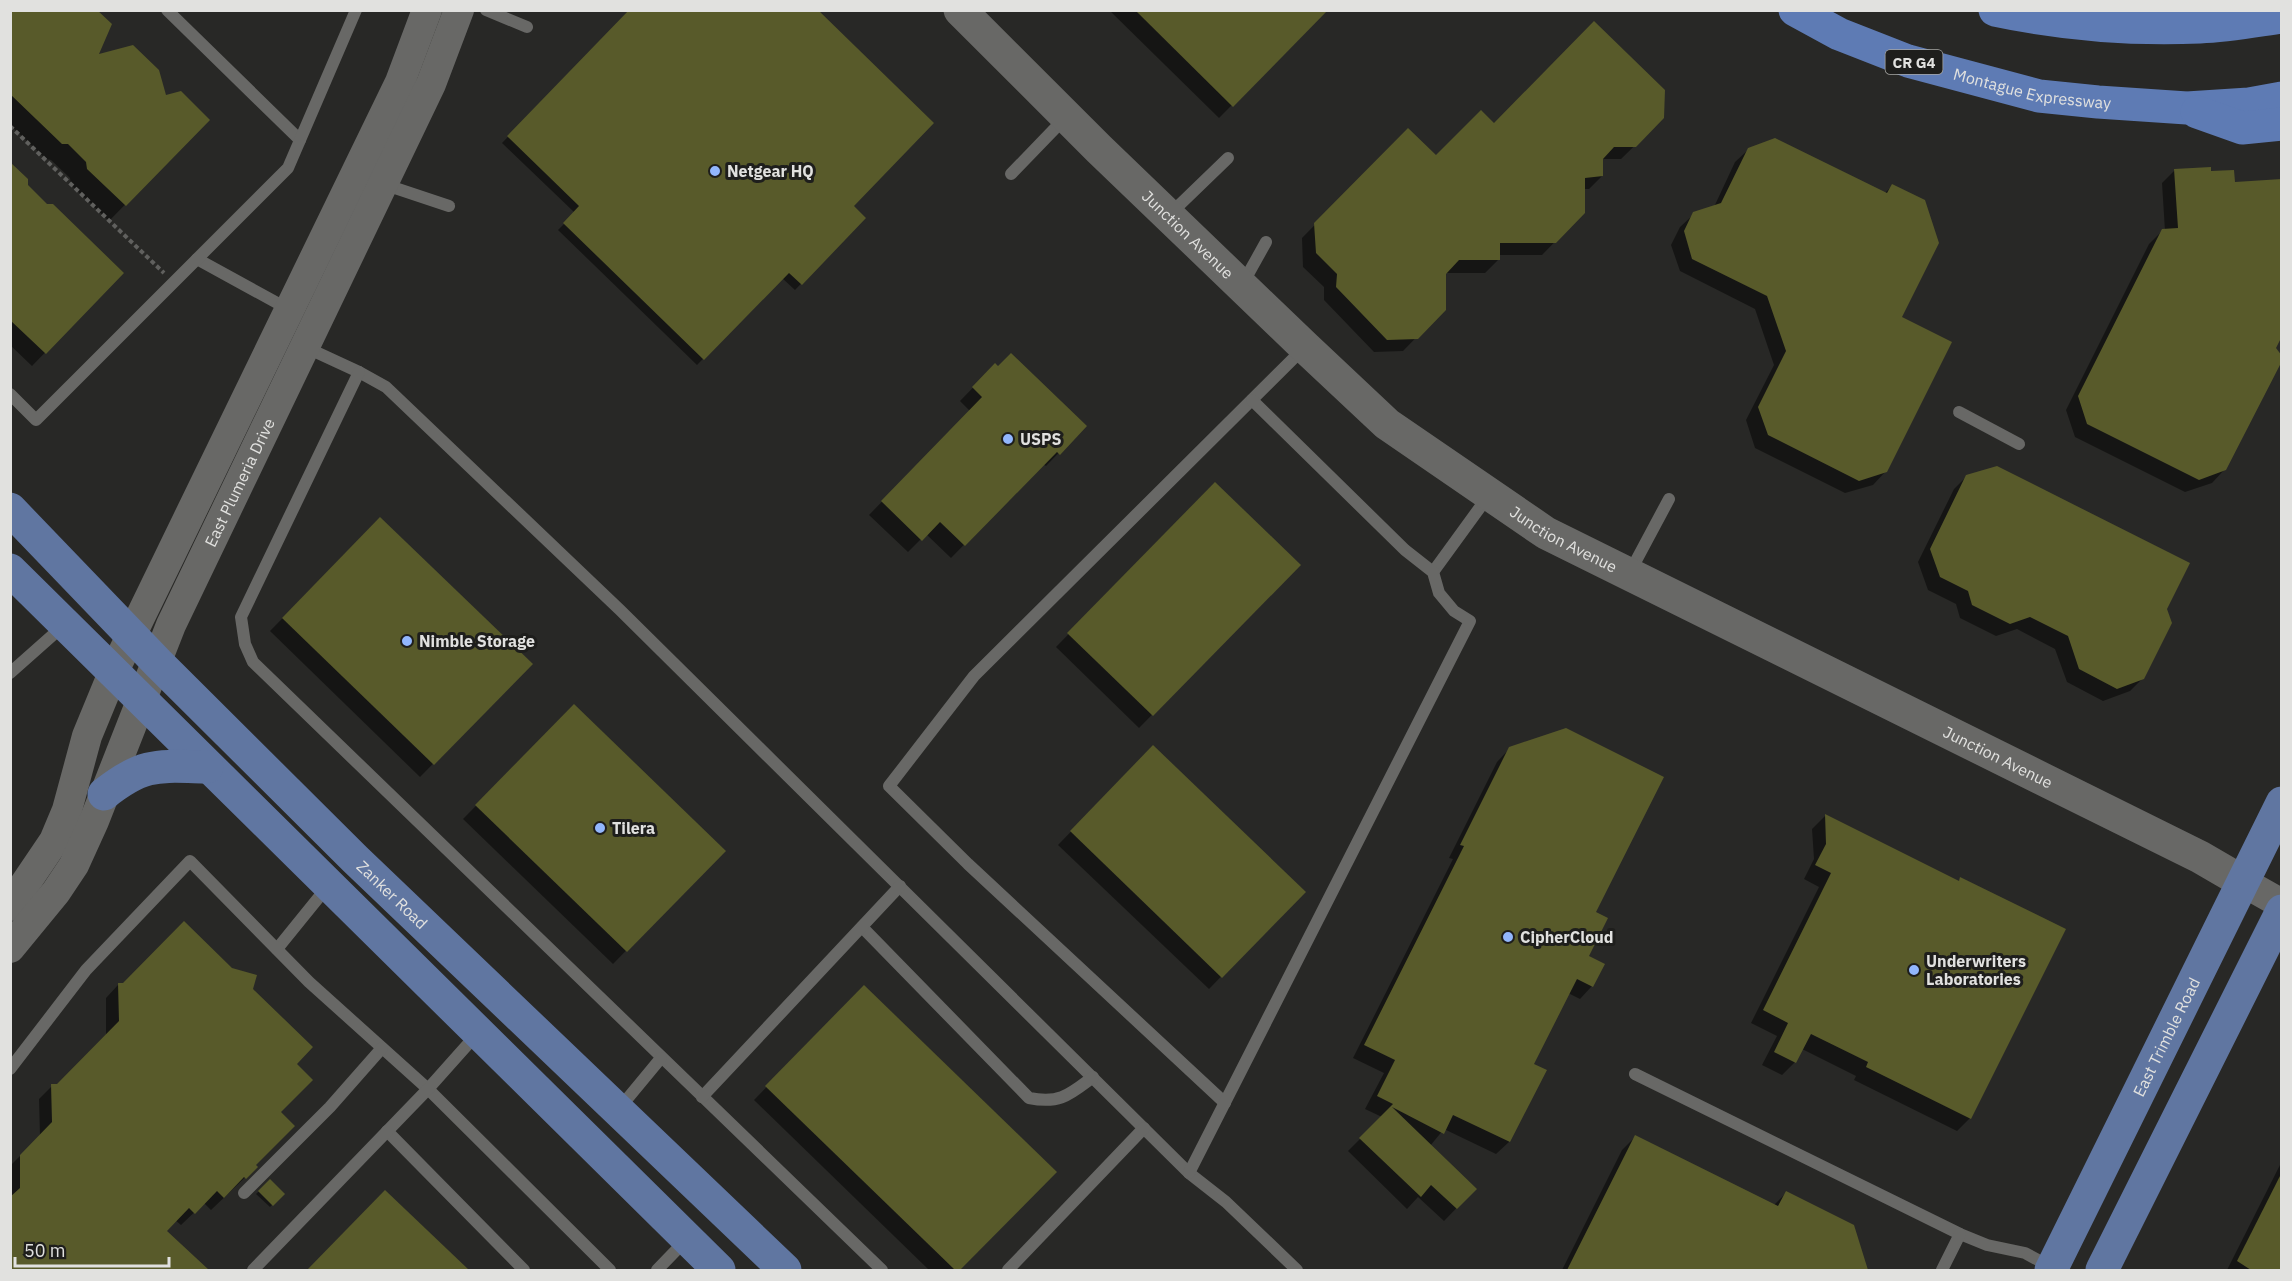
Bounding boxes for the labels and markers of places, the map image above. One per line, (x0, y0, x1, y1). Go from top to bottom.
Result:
place label: Netgear HQ (727, 161, 814, 181)
marker: Netgear HQ (708, 164, 722, 178)
place label: USPS (1020, 429, 1061, 449)
marker: USPS (1001, 432, 1015, 446)
place label: Nimble Storage (419, 631, 535, 651)
marker: Nimble Storage (400, 634, 414, 648)
place label: Tilera (612, 818, 655, 838)
marker: Tilera (593, 821, 607, 835)
place label: CipherCloud (1520, 927, 1613, 947)
marker: CipherCloud (1501, 930, 1515, 944)
place label: Underwriters Laboratories (1926, 951, 2026, 989)
marker: Underwriters Laboratories (1907, 963, 1921, 977)

